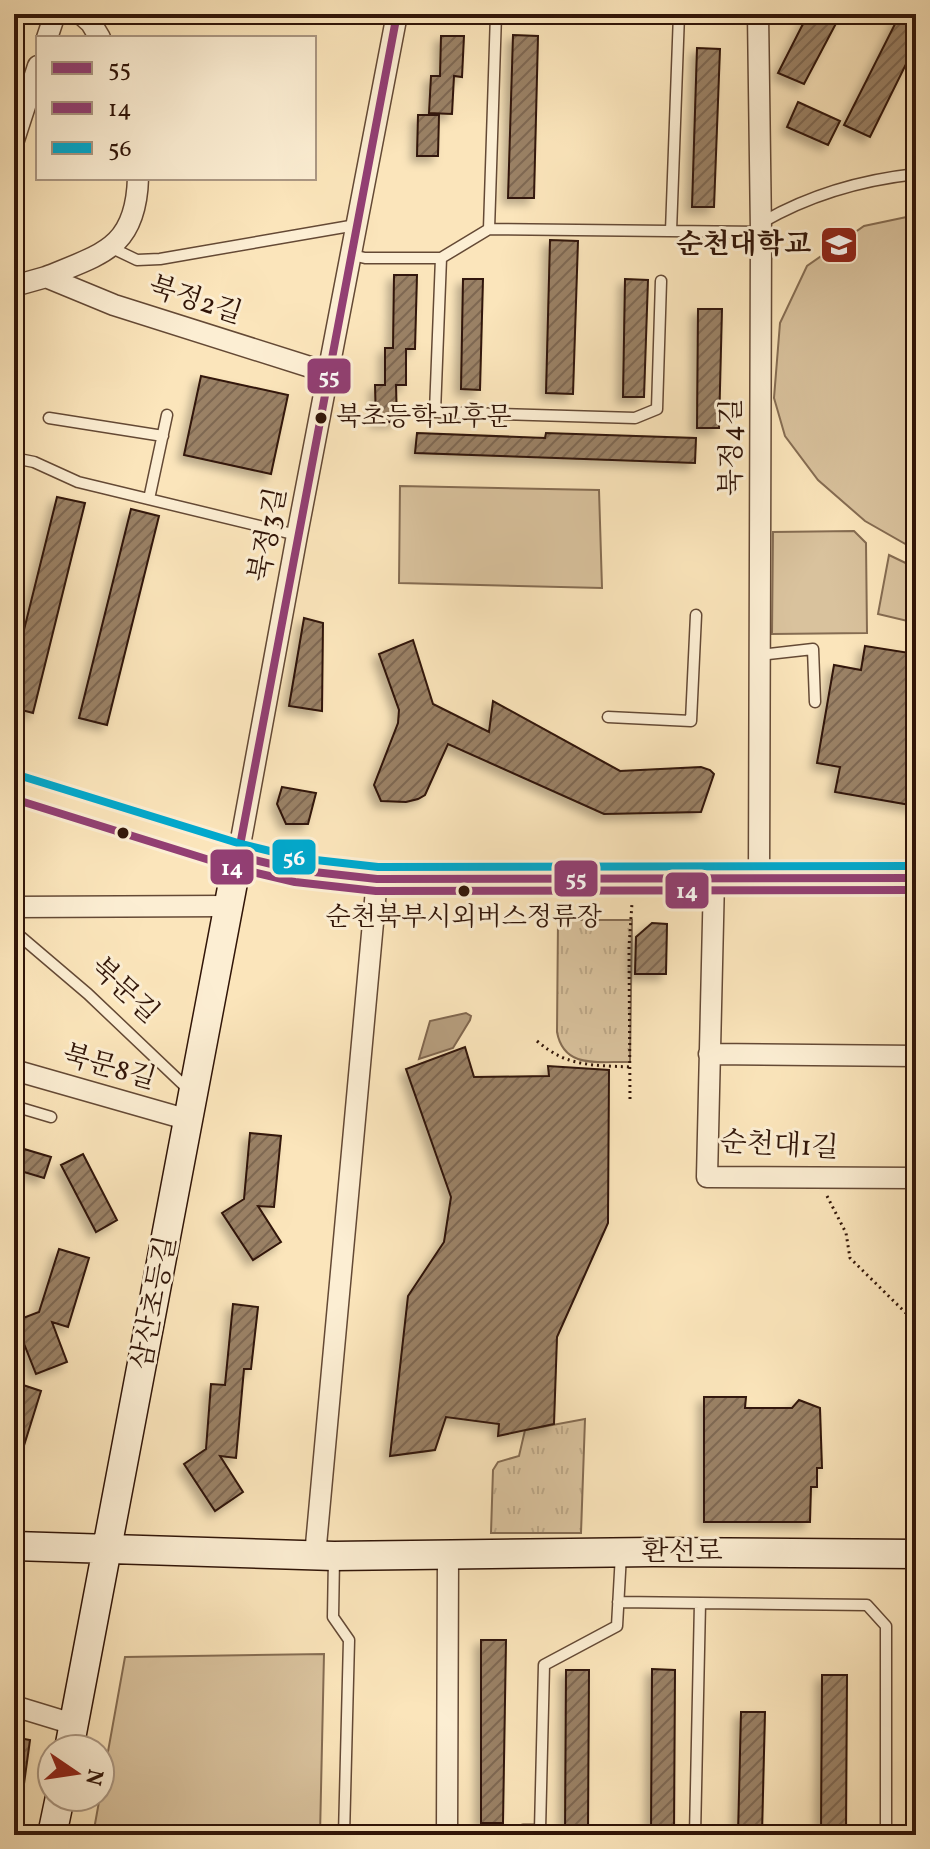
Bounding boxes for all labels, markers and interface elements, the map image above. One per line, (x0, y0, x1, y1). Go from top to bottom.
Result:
legend (36, 36, 316, 180)
text: 55 (108, 53, 131, 87)
text: 14 (108, 93, 132, 127)
text: 56 (108, 133, 132, 167)
school or university icon: 순천대학교 (818, 224, 860, 266)
place label: 순천대학교 (676, 226, 811, 265)
street label: 북정2길 (143, 268, 247, 334)
line badge: 55 (306, 357, 352, 395)
text: 55 (318, 363, 340, 394)
street label: 북정4길 (713, 398, 752, 496)
place label: 북초등학교후문 (336, 400, 512, 436)
marker: 북초등학교후문 (313, 410, 329, 426)
street label: 북정3길 (241, 484, 297, 586)
unlabelled marker (115, 825, 131, 841)
line badge: 56 (271, 838, 317, 876)
text: 56 (283, 844, 305, 875)
line badge: 14 (209, 848, 255, 886)
text: 14 (221, 854, 243, 885)
line badge: 55 (553, 859, 599, 898)
text: 55 (565, 865, 587, 896)
line badge: 14 (664, 871, 710, 910)
text: 14 (676, 877, 698, 908)
marker: 순천북부시외버스정류장 (456, 883, 472, 899)
place label: 순천북부시외버스정류장 (326, 900, 602, 936)
street label: 북문길 (81, 949, 167, 1033)
street label: 북문8길 (58, 1036, 160, 1100)
street label: 순천대1길 (719, 1123, 839, 1169)
street label: 삼산초등길 (123, 1233, 187, 1373)
street label: 환선로 (641, 1533, 723, 1572)
north arrow (36, 1733, 116, 1813)
text: N (76, 1766, 110, 1788)

